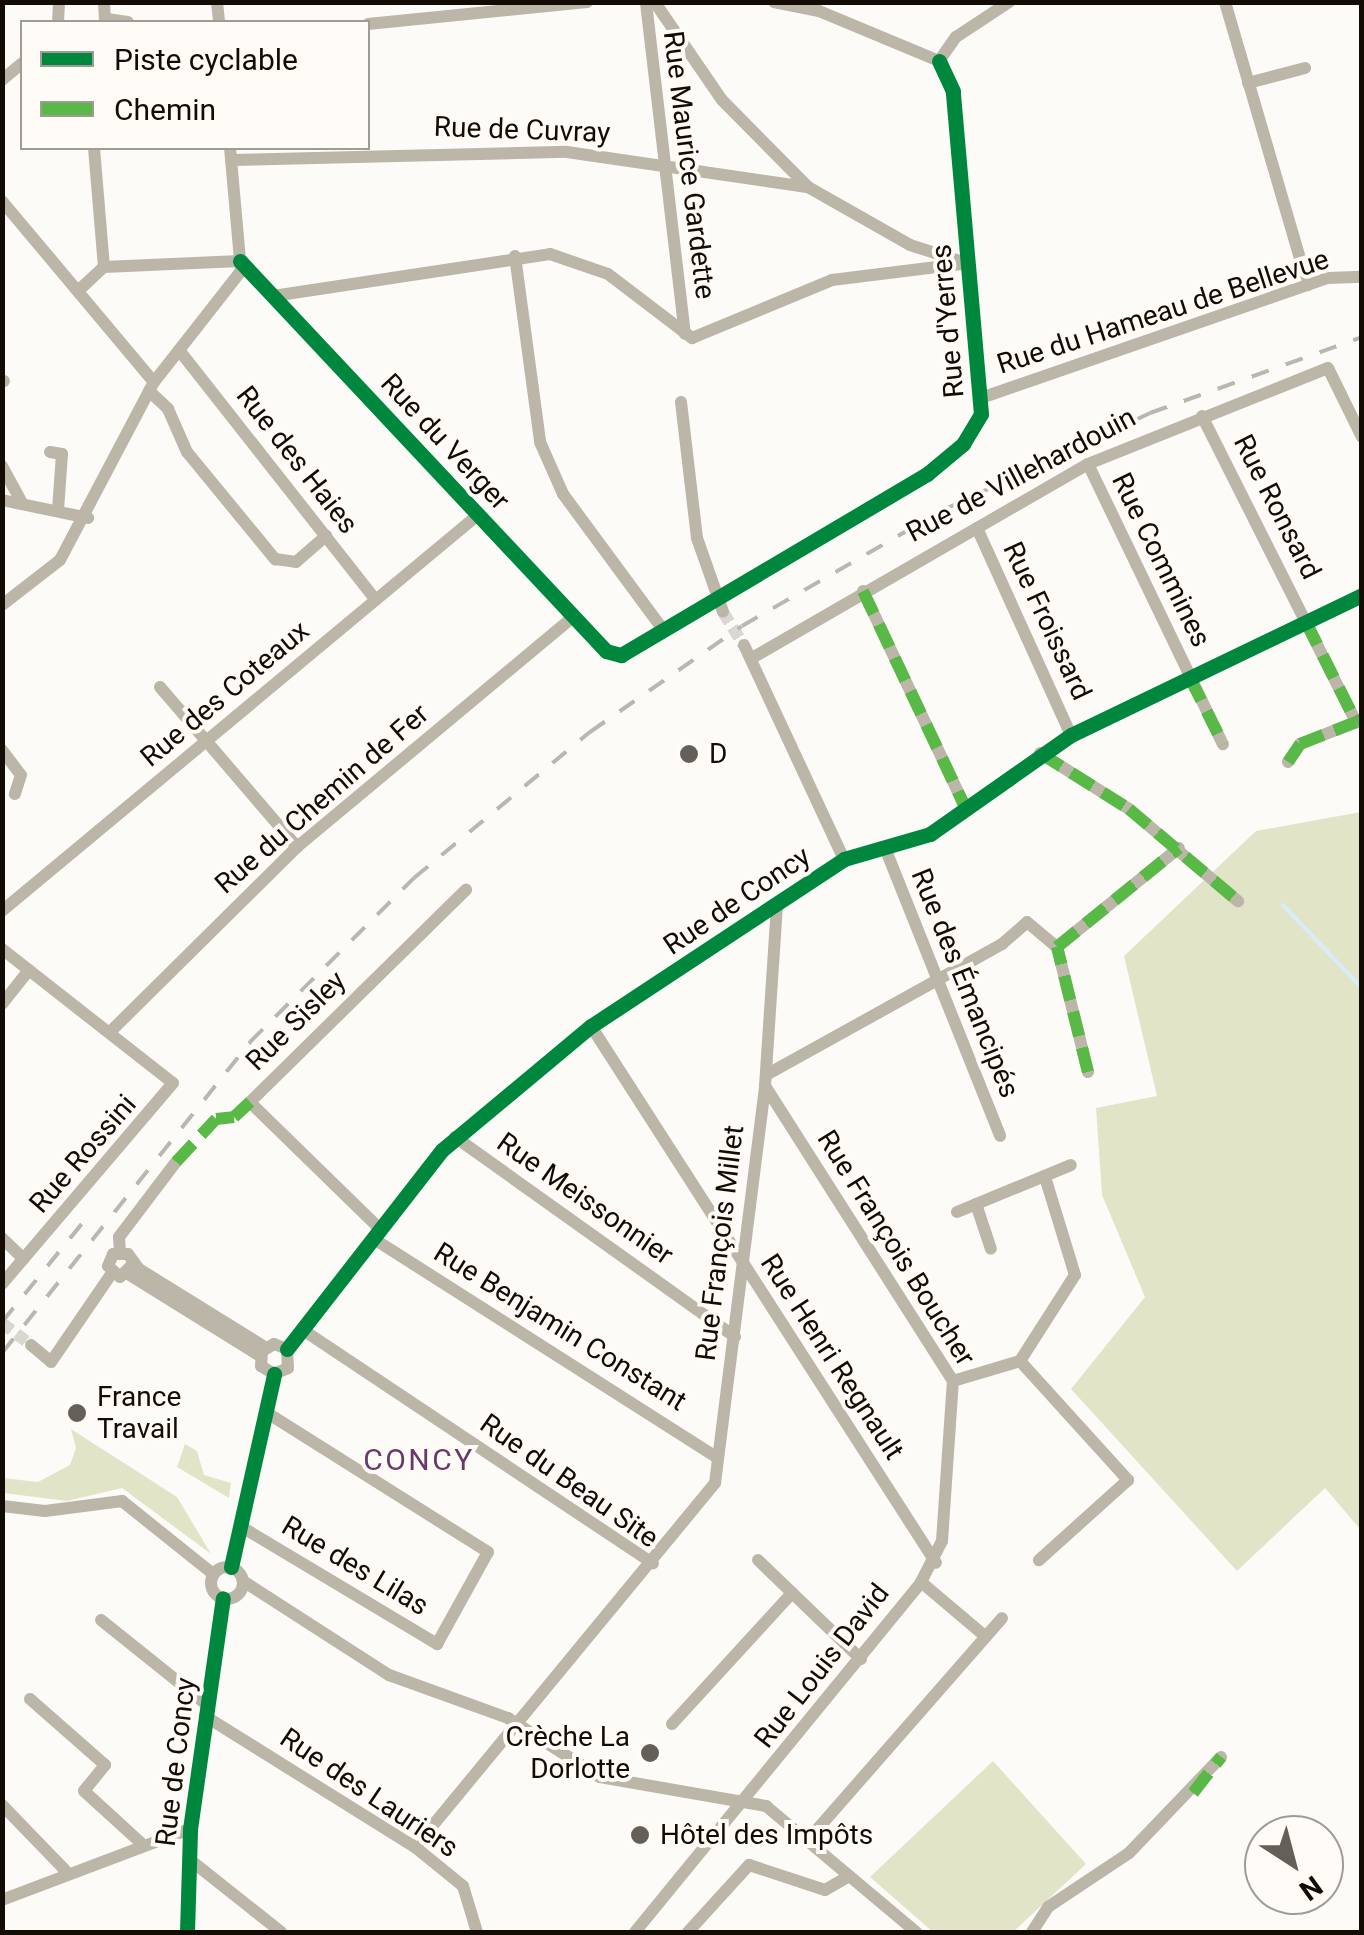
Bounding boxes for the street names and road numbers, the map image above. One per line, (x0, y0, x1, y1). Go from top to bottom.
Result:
street label: Rue Maurice Gardette (656, 29, 722, 301)
street label: Rue de Cuvray (433, 110, 611, 150)
street label: Rue du Hameau de Bellevue (993, 242, 1333, 382)
street label: Rue d'Yerres (925, 243, 971, 399)
street label: Rue du Verger (373, 367, 517, 517)
street label: Rue des Haies (229, 380, 365, 540)
street label: Rue de Villehardouin (901, 400, 1141, 550)
street label: Rue Ronsard (1226, 429, 1328, 585)
street label: Rue Commines (1104, 468, 1218, 652)
street label: Rue Froissard (996, 537, 1098, 705)
street label: Rue des Coteaux (134, 614, 316, 774)
street label: Rue du Chemin de Fer (208, 697, 436, 901)
street label: Rue de Concy (657, 840, 817, 962)
street label: Rue des Émancipés (904, 864, 1026, 1102)
street label: Rue Sisley (239, 964, 353, 1078)
street label: Rue Rossini (23, 1088, 143, 1220)
street label: Rue François Millet (689, 1123, 751, 1363)
street label: Rue François Boucher (810, 1124, 982, 1372)
street label: Rue Meissonnier (490, 1126, 680, 1272)
street label: Rue Benjamin Constant (428, 1236, 692, 1418)
street label: Rue Henri Regnault (753, 1248, 911, 1466)
street label: Rue du Beau Site (473, 1407, 665, 1555)
street label: Rue des Lilas (276, 1509, 434, 1623)
street label: Rue Louis David (748, 1577, 896, 1755)
street label: Rue de Concy (149, 1676, 203, 1848)
street label: Rue des Lauriers (274, 1721, 464, 1865)

